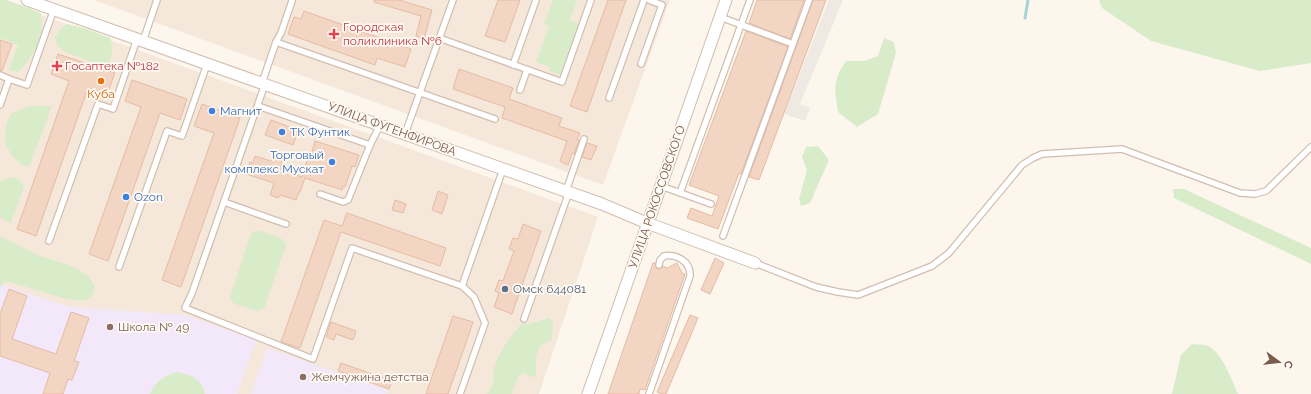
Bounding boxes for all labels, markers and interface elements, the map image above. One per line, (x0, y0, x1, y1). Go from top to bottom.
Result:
place label: Городская поликлиника №6 (343, 20, 442, 48)
marker: Городская поликлиника №6 (328, 28, 340, 40)
place label: Госаптека №182 (65, 59, 159, 73)
marker: Госаптека №182 (52, 61, 62, 71)
marker: Куба (96, 76, 106, 86)
place label: Куба (87, 87, 115, 101)
street label: УЛИЦА ФУГЕНФИРОВА (326, 99, 458, 159)
place label: Магнит (220, 104, 262, 118)
marker: Магнит (207, 106, 217, 116)
street label: УЛИЦА РОКОССОВСКОГО (626, 124, 688, 270)
place label: ТК Фунтик (290, 125, 350, 139)
marker: ТК Фунтик (277, 127, 287, 137)
place label: Торговый комплекс Мускат (225, 148, 324, 176)
marker: Торговый комплекс Мускат (327, 157, 337, 167)
place label: Ozon (134, 190, 163, 204)
marker: Ozon (121, 192, 131, 202)
place label: Омск 644081 (513, 282, 586, 296)
marker: Омск 644081 (500, 284, 510, 294)
place label: Школа № 49 (118, 320, 189, 334)
marker: Школа № 49 (105, 322, 115, 332)
north arrow (1259, 342, 1299, 382)
text: С (1281, 359, 1295, 370)
place label: Жемчужина детства (311, 370, 429, 384)
marker: Жемчужина детства (298, 372, 308, 382)

